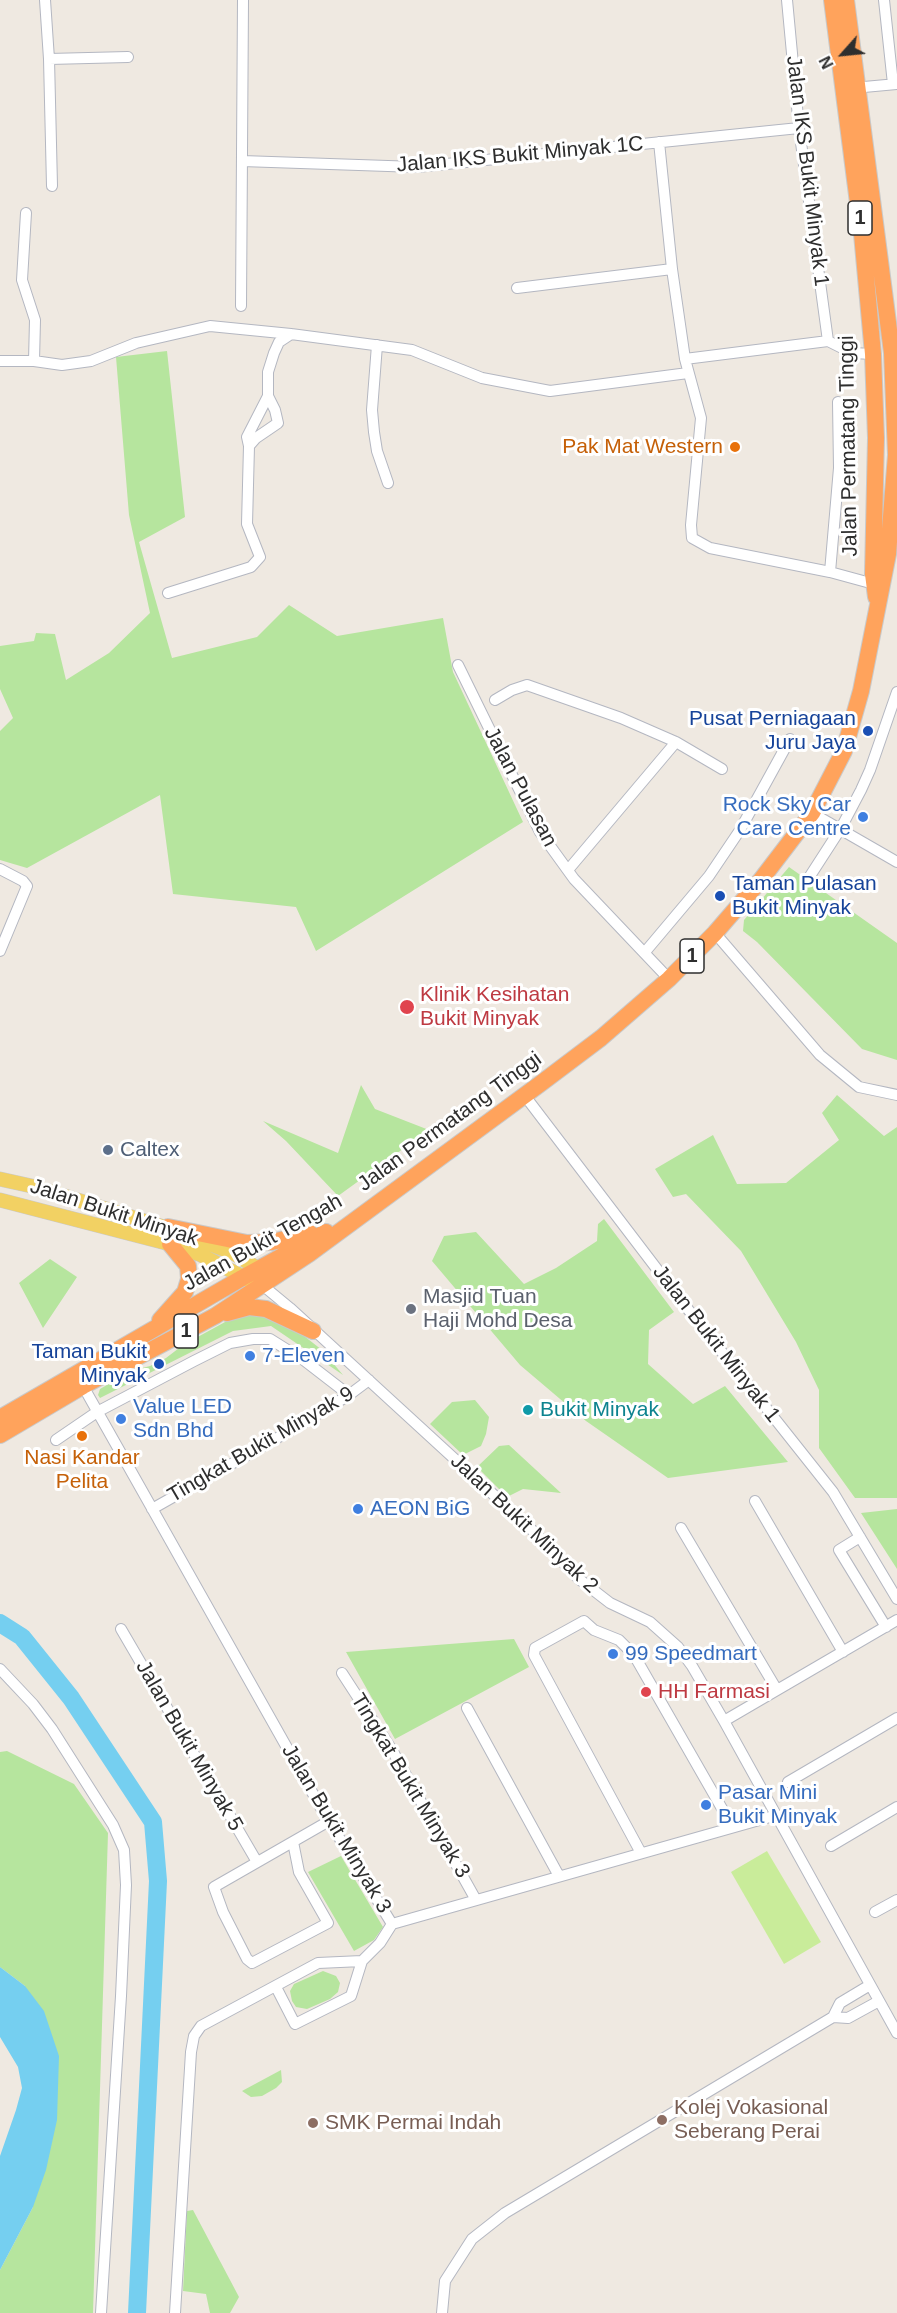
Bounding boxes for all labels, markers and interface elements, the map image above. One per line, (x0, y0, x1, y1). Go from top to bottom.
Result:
north arrow (813, 24, 873, 84)
text: N (816, 53, 837, 71)
street label: Jalan IKS Bukit Minyak 1 (780, 54, 834, 288)
street label: Jalan IKS Bukit Minyak 1C (396, 132, 644, 178)
road number: 1 (848, 201, 872, 235)
street label: Jalan Permatang Tinggi (834, 335, 864, 557)
place label: Pak Mat Western (562, 434, 723, 460)
marker: Pak Mat Western (728, 440, 742, 454)
place label: Pusat Perniagaan Juru Jaya (689, 706, 856, 756)
street label: Jalan Pulasan (478, 723, 562, 851)
marker: Pusat Perniagaan Juru Jaya (861, 724, 875, 738)
place label: Rock Sky Car Care Centre (723, 792, 851, 842)
marker: Rock Sky Car Care Centre (856, 810, 870, 824)
place label: Taman Pulasan Bukit Minyak (732, 871, 877, 921)
marker: Taman Pulasan Bukit Minyak (713, 889, 727, 903)
road number: 1 (680, 939, 704, 973)
place label: Klinik Kesihatan Bukit Minyak (420, 982, 569, 1032)
marker: Klinik Kesihatan Bukit Minyak (398, 998, 416, 1016)
street label: Jalan Permatang Tinggi (353, 1047, 547, 1197)
place label: Caltex (120, 1137, 180, 1163)
marker: Caltex (101, 1143, 115, 1157)
street label: Jalan Bukit Minyak (27, 1174, 201, 1252)
street label: Jalan Bukit Tengah (179, 1189, 347, 1297)
street label: Jalan Bukit Minyak 1 (647, 1260, 785, 1428)
place label: Masjid Tuan Haji Mohd Desa (423, 1284, 572, 1334)
marker: Masjid Tuan Haji Mohd Desa (404, 1302, 418, 1316)
road number: 1 (174, 1314, 198, 1348)
place label: Taman Bukit Minyak (31, 1339, 147, 1389)
place label: 7-Eleven (262, 1343, 345, 1369)
marker: 7-Eleven (243, 1349, 257, 1363)
marker: Taman Bukit Minyak (152, 1357, 166, 1371)
street label: Tingkat Bukit Minyak 9 (164, 1381, 358, 1509)
place label: Value LED Sdn Bhd (133, 1394, 232, 1444)
place label: Bukit Minyak (540, 1397, 659, 1423)
marker: Bukit Minyak (521, 1403, 535, 1417)
marker: Value LED Sdn Bhd (114, 1412, 128, 1426)
marker: Nasi Kandar Pelita (75, 1429, 89, 1443)
place label: Nasi Kandar Pelita (24, 1445, 140, 1495)
street label: Jalan Bukit Minyak 2 (445, 1449, 603, 1599)
place label: AEON BiG (370, 1496, 470, 1522)
marker: AEON BiG (351, 1502, 365, 1516)
place label: 99 Speedmart (625, 1641, 757, 1667)
marker: 99 Speedmart (606, 1647, 620, 1661)
street label: Jalan Bukit Minyak 5 (130, 1656, 248, 1836)
place label: HH Farmasi (658, 1679, 770, 1705)
marker: HH Farmasi (639, 1685, 653, 1699)
street label: Tingkat Bukit Minyak 3 (345, 1689, 475, 1883)
street label: Jalan Bukit Minyak 3 (276, 1740, 396, 1918)
place label: Pasar Mini Bukit Minyak (718, 1780, 837, 1830)
marker: Pasar Mini Bukit Minyak (699, 1798, 713, 1812)
place label: Kolej Vokasional Seberang Perai (674, 2095, 828, 2145)
place label: SMK Permai Indah (325, 2110, 501, 2136)
marker: Kolej Vokasional Seberang Perai (655, 2113, 669, 2127)
marker: SMK Permai Indah (306, 2116, 320, 2130)

